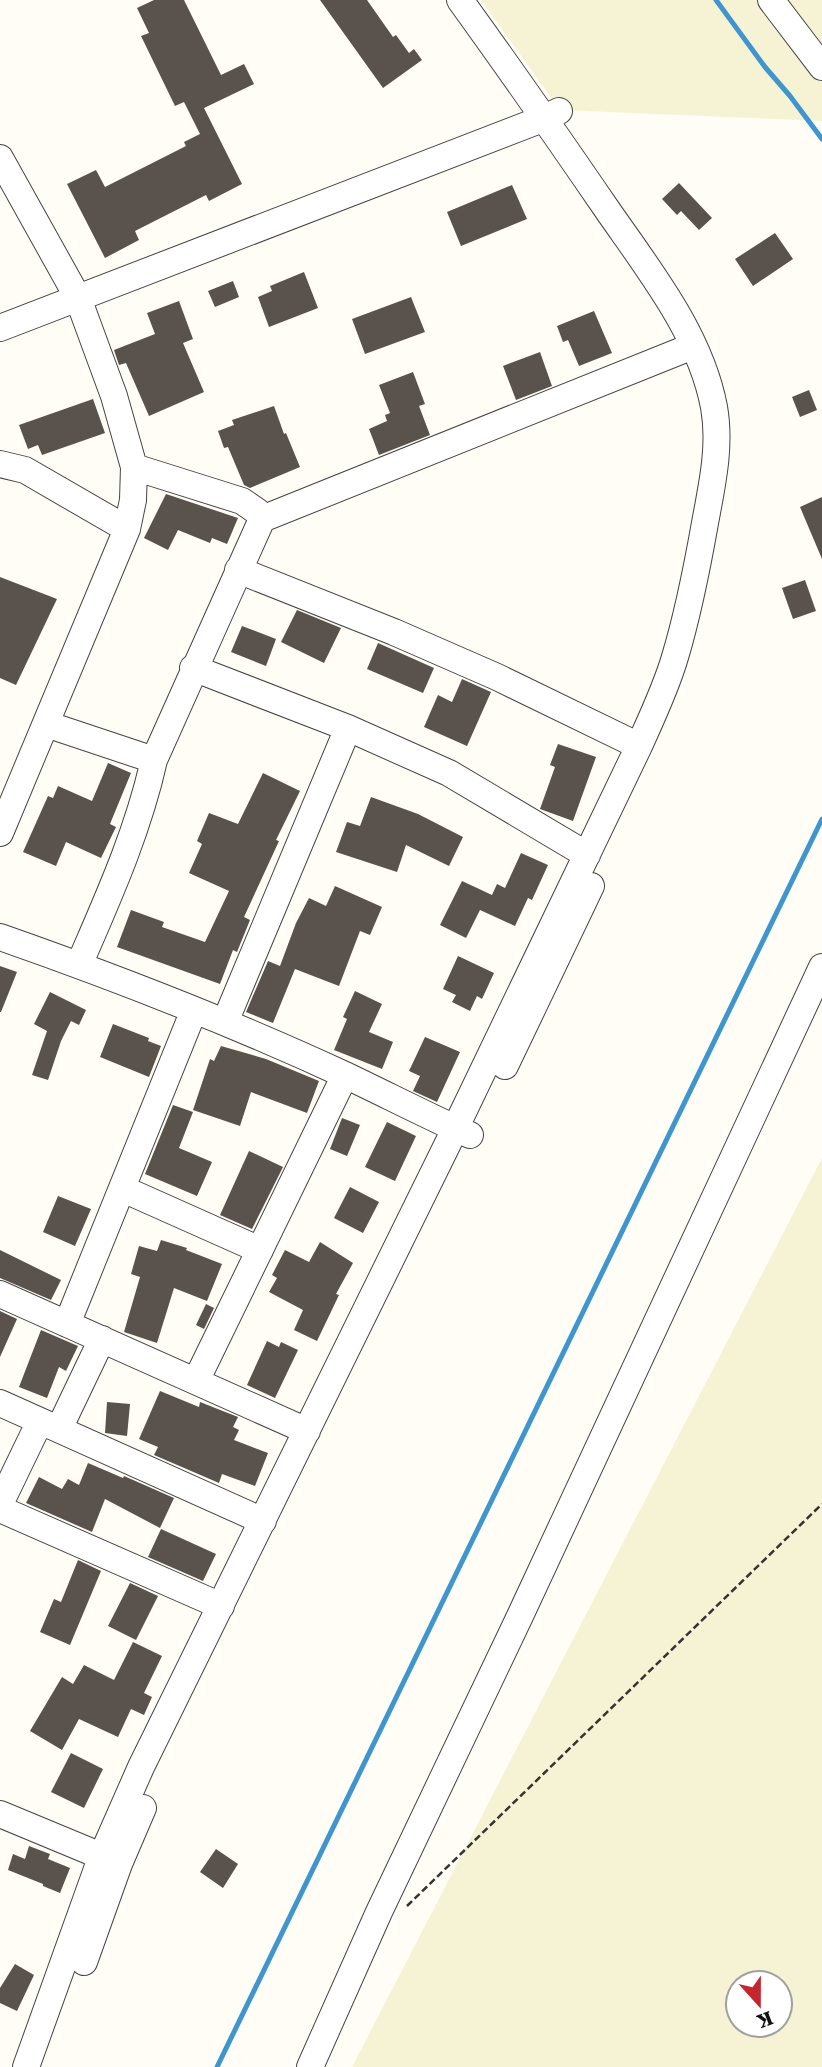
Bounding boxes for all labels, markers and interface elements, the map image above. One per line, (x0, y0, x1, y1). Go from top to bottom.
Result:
north arrow (724, 1969, 794, 2039)
text: K (754, 2006, 776, 2033)

